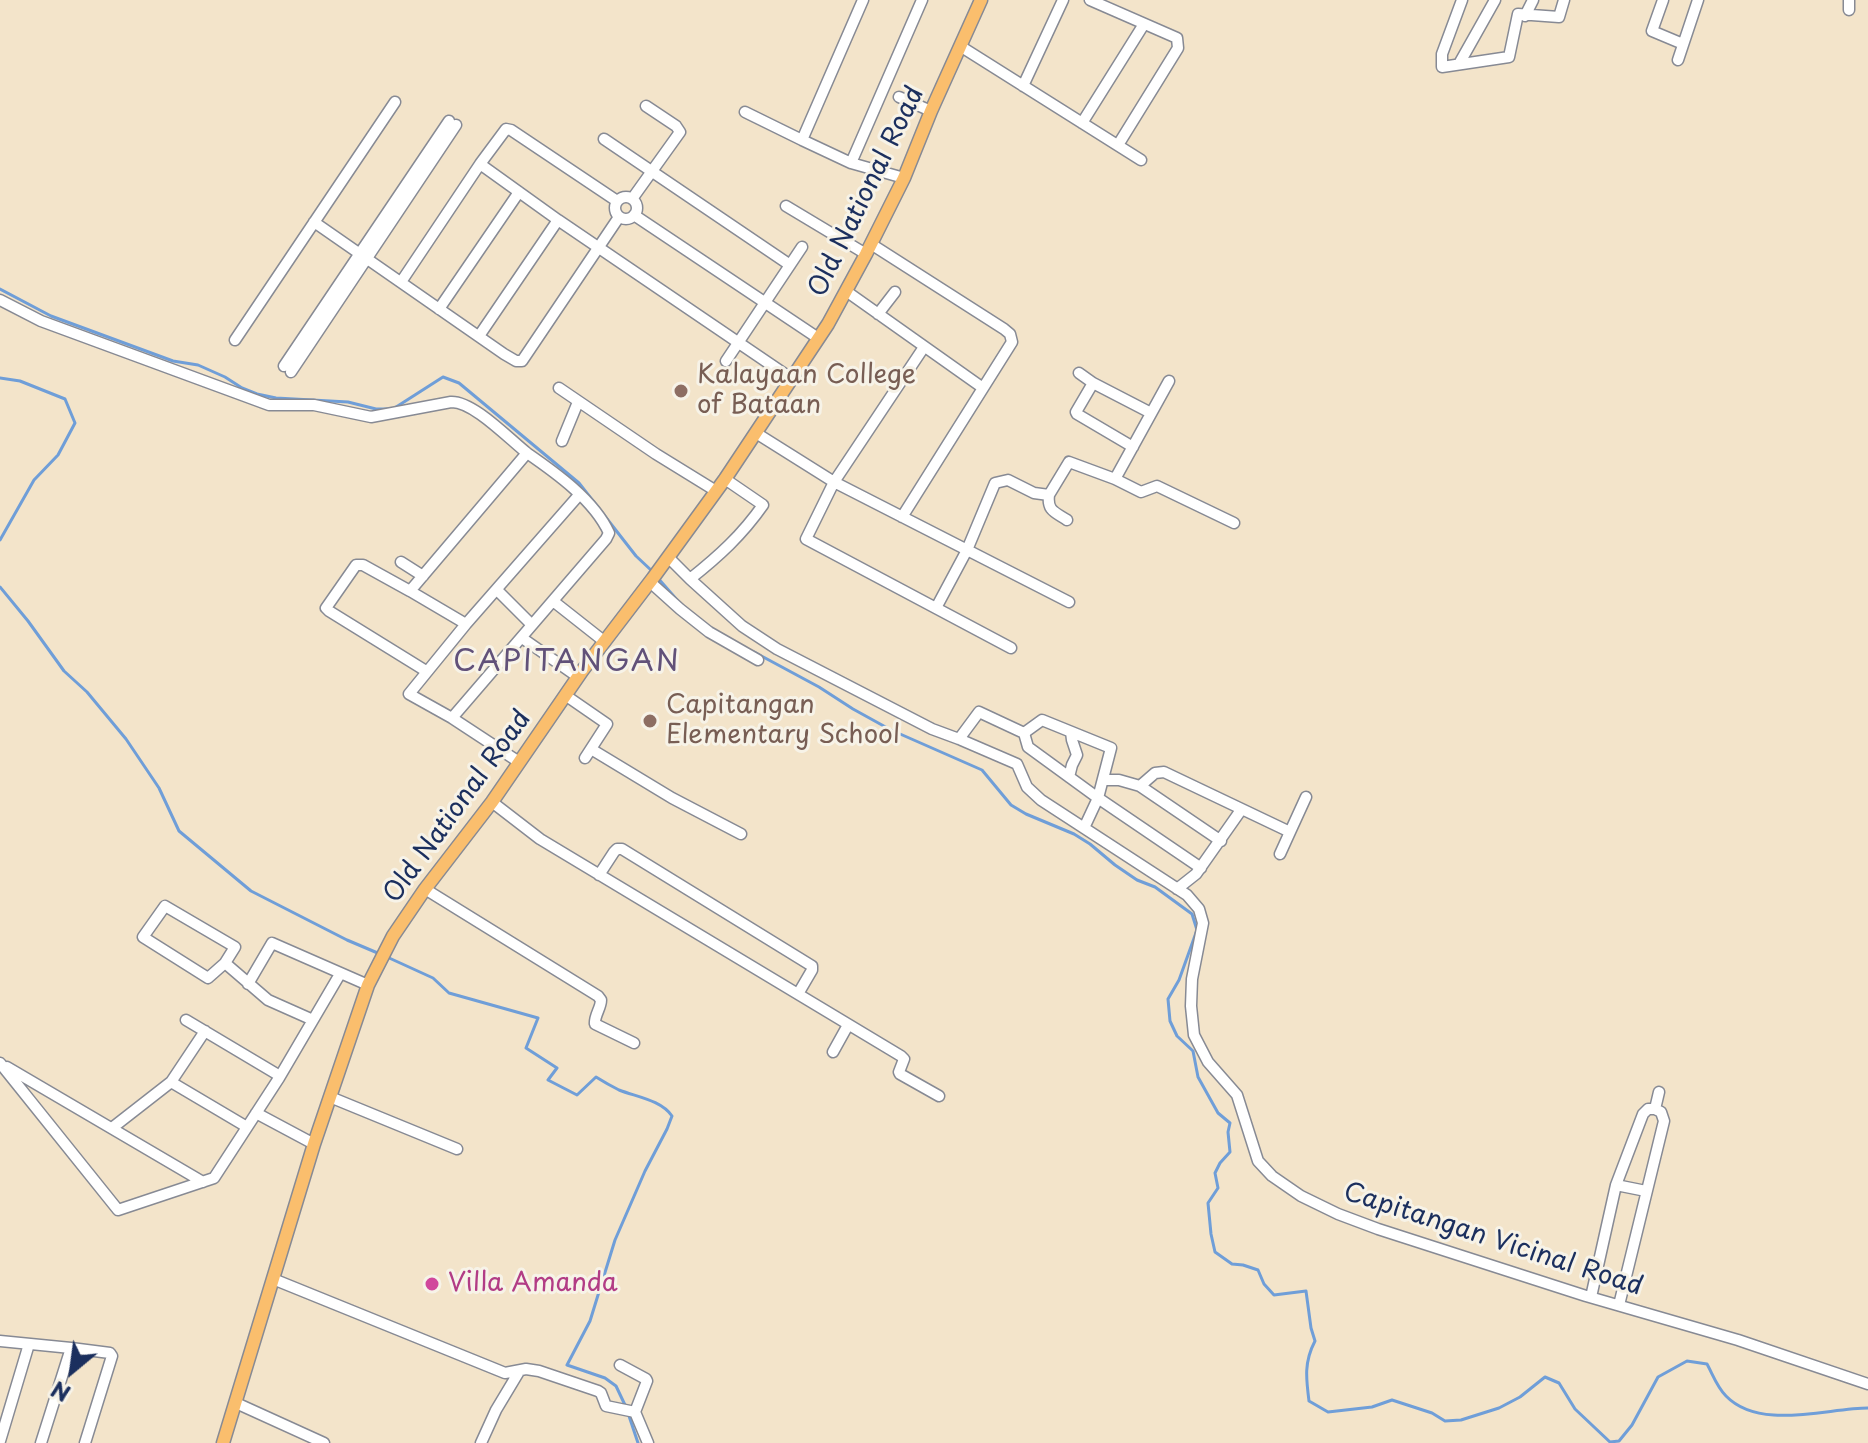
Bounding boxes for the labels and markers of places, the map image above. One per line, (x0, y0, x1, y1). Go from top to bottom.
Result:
place label: Kalayaan College of Bataan (697, 360, 916, 422)
marker: Kalayaan College of Bataan (672, 382, 690, 400)
place label: Capitangan Elementary School (666, 690, 900, 752)
marker: Capitangan Elementary School (641, 712, 659, 730)
place label: Villa Amanda (448, 1268, 618, 1300)
marker: Villa Amanda (423, 1275, 441, 1293)

